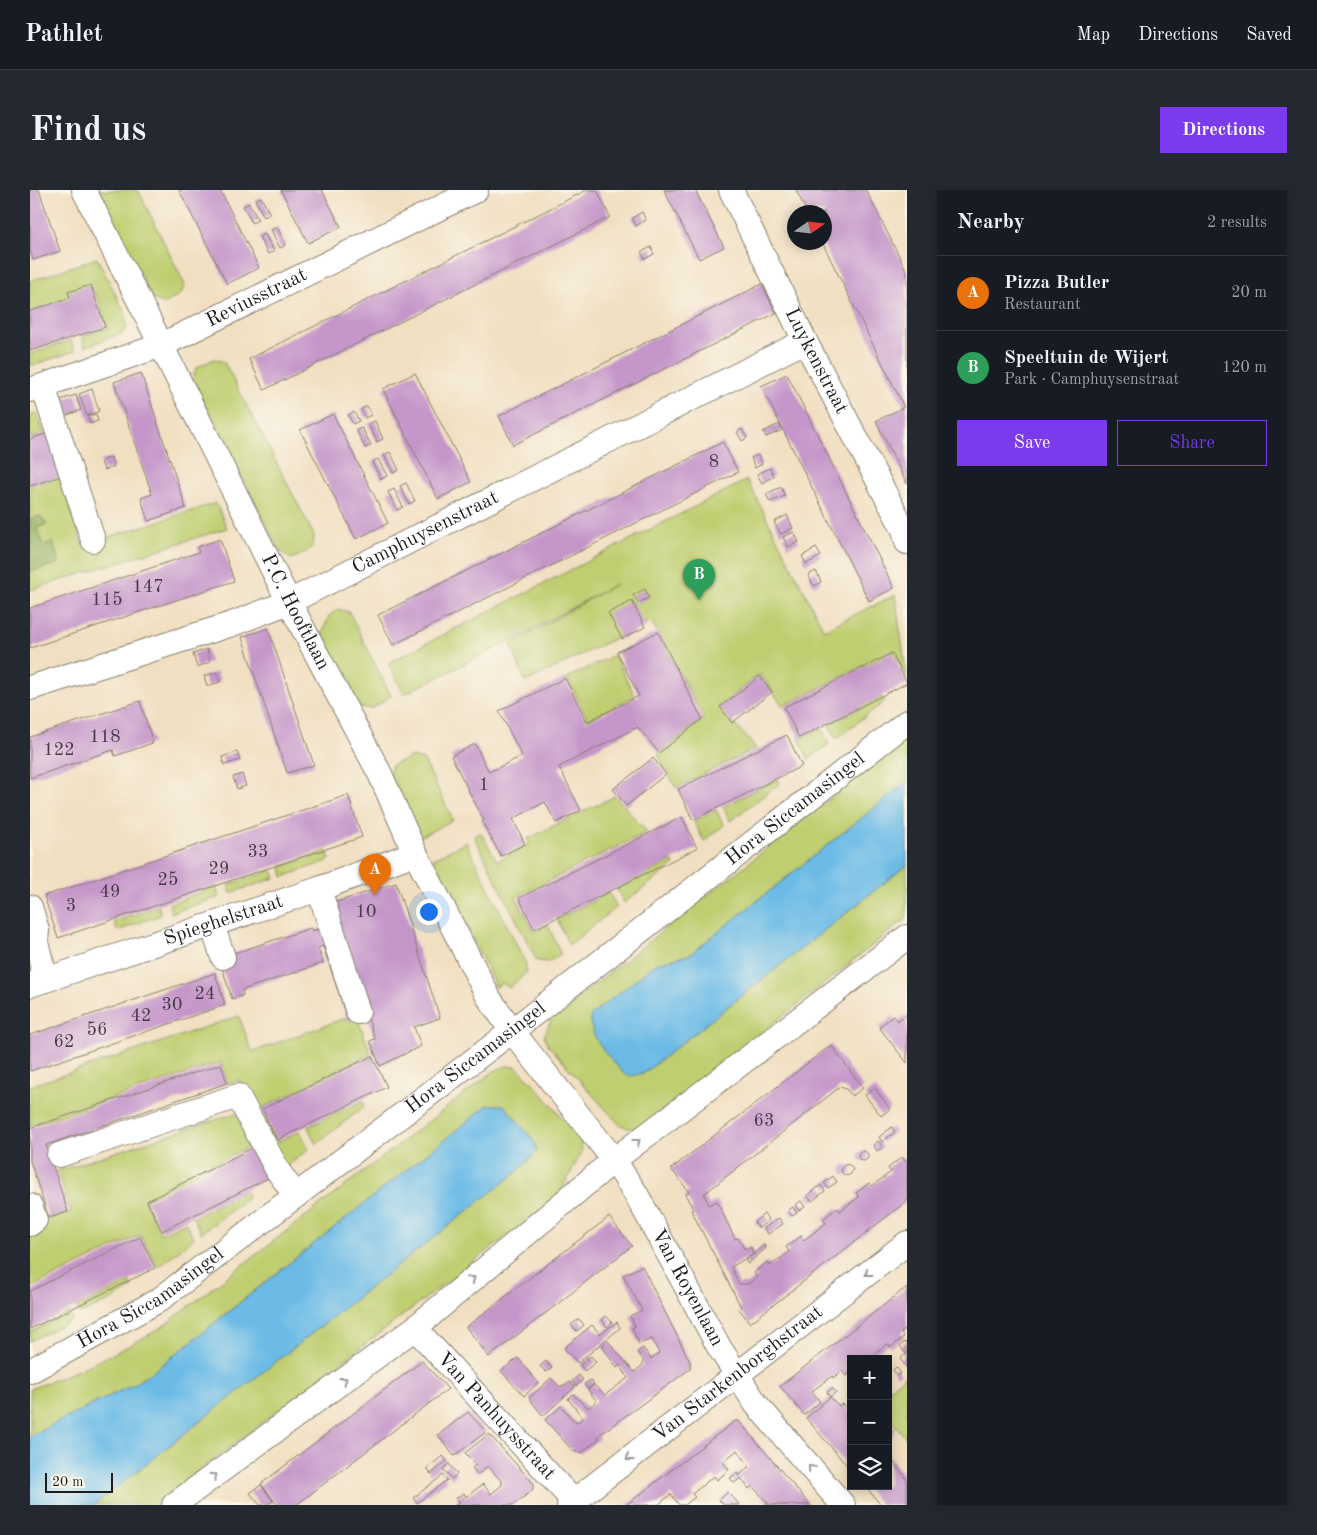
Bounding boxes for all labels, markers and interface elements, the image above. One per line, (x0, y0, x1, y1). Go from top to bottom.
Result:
text: Pathlet (25, 23, 103, 47)
text: Map (1077, 26, 1110, 44)
text: Directions (1138, 26, 1218, 44)
text: Saved (1246, 26, 1292, 44)
button: Directions (1160, 107, 1287, 153)
text: Find us (30, 113, 146, 148)
north arrow (787, 205, 832, 250)
text: Nearby (957, 212, 1025, 233)
text: 2 results (1207, 215, 1267, 231)
street label: Reviusstraat (203, 265, 310, 332)
text: Pizza Butler (1004, 274, 1109, 293)
text: A (967, 285, 979, 301)
text: 20 m (1231, 285, 1267, 301)
text: Restaurant (1004, 297, 1081, 313)
street label: Luykenstraat (781, 305, 851, 417)
text: Speeltuin de Wijert (1004, 349, 1168, 368)
text: B (967, 360, 979, 376)
text: 120 m (1222, 360, 1267, 376)
text: Park · Camphuysenstraat (1004, 372, 1179, 388)
button: Save (957, 420, 1107, 466)
button: Share (1117, 420, 1267, 466)
house number: 8 (709, 453, 719, 471)
street label: Camphuysenstraat (349, 488, 502, 578)
street label: P.C. Hooftlaan (257, 551, 333, 673)
pin: B (683, 559, 715, 600)
house number: 147 (132, 578, 164, 596)
house number: 115 (91, 591, 123, 609)
house number: 118 (89, 728, 121, 746)
house number: 122 (43, 741, 75, 759)
street label: Hora Siccamasingel (722, 749, 869, 870)
house number: 1 (479, 776, 489, 794)
house number: 33 (248, 843, 268, 861)
pin: A (359, 854, 391, 895)
house number: 29 (209, 860, 229, 878)
house number: 25 (158, 871, 178, 889)
house number: 49 (100, 883, 120, 901)
street label: Spieghelstraat (161, 892, 286, 950)
house number: 3 (66, 897, 76, 915)
your location (416, 899, 442, 925)
house number: 10 (356, 903, 376, 921)
house number: 24 (195, 985, 215, 1003)
house number: 30 (162, 996, 182, 1014)
street label: Hora Siccamasingel (402, 998, 550, 1118)
house number: 42 (131, 1007, 151, 1025)
house number: 56 (87, 1021, 107, 1039)
house number: 62 (54, 1033, 74, 1051)
house number: 63 (754, 1112, 774, 1130)
one-way arrow (631, 1139, 640, 1147)
street label: Van Royenlaan (647, 1226, 727, 1350)
street label: Hora Siccamasingel (74, 1244, 228, 1353)
one-way arrow (865, 1268, 874, 1277)
one-way arrow (466, 1277, 475, 1285)
street label: Van Starkenborghstraat (649, 1302, 827, 1446)
street label: Van Panhuysstraat (433, 1349, 559, 1484)
map controls (847, 1355, 892, 1490)
button: + (847, 1355, 892, 1400)
one-way arrow (338, 1377, 348, 1386)
button: − (847, 1400, 892, 1445)
button: layers (847, 1445, 892, 1490)
one-way arrow (626, 1453, 635, 1461)
one-way arrow (808, 1465, 817, 1474)
scale bar (45, 1470, 112, 1493)
one-way arrow (208, 1473, 217, 1482)
text: 20 m (52, 1475, 83, 1489)

